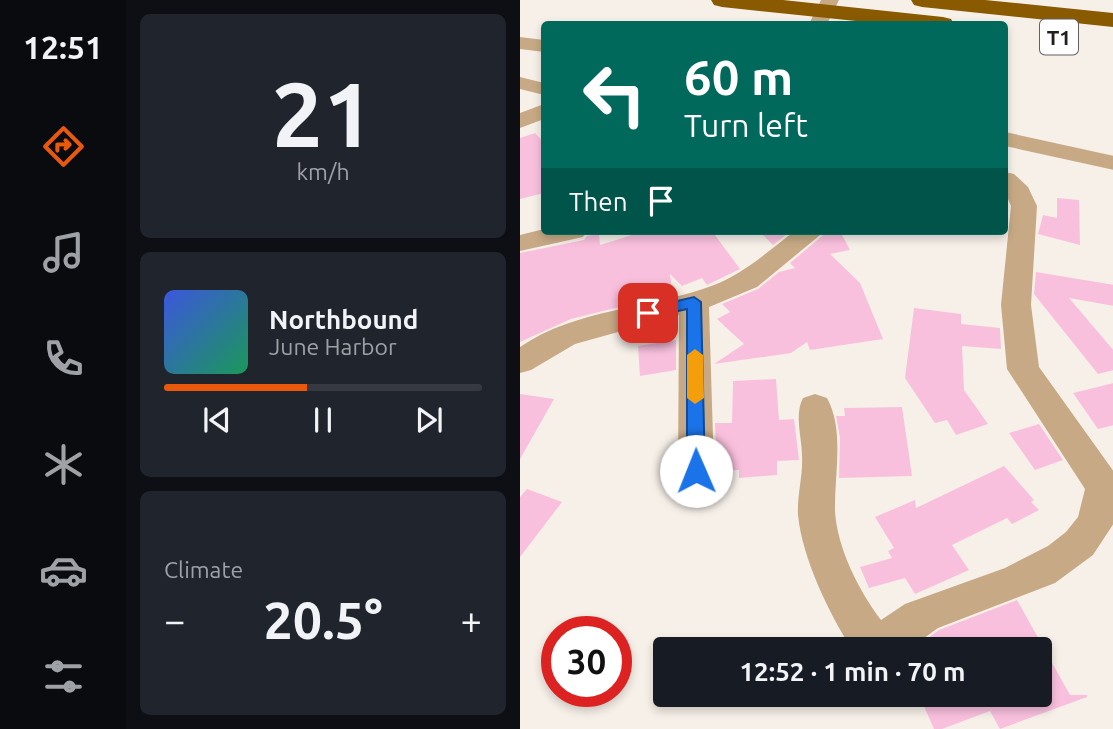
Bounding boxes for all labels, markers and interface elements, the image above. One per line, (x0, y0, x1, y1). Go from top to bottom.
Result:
road number: T1 (1040, 20, 1078, 54)
text: 12:51 (23, 29, 103, 65)
icon: left (569, 49, 660, 140)
text: 60 m (684, 49, 793, 104)
text: 21 (272, 62, 374, 164)
text: Turn left (684, 107, 808, 143)
icon: directions (39, 122, 88, 171)
text: km/h (296, 159, 350, 184)
icon: arrive (642, 182, 680, 220)
text: Then (569, 187, 628, 216)
icon: music (39, 228, 88, 277)
pin (618, 283, 678, 343)
icon: arrive (629, 294, 667, 332)
text: Northbound (269, 305, 418, 334)
icon: phone (39, 334, 88, 383)
text: June Harbor (269, 334, 397, 359)
icon: previous (198, 401, 236, 439)
icon: pause (304, 401, 342, 439)
icon: next (410, 401, 448, 439)
position arrow (659, 434, 733, 508)
icon: climate (39, 440, 88, 489)
icon: car (39, 546, 88, 595)
text: Climate (164, 557, 243, 582)
text: 20.5° (263, 591, 383, 649)
text: − (164, 599, 185, 641)
text: + (461, 599, 482, 641)
speed limit sign: 30 (541, 616, 632, 707)
icon: filters (39, 652, 88, 701)
text: 12:52 · 1 min · 70 m (739, 657, 966, 686)

